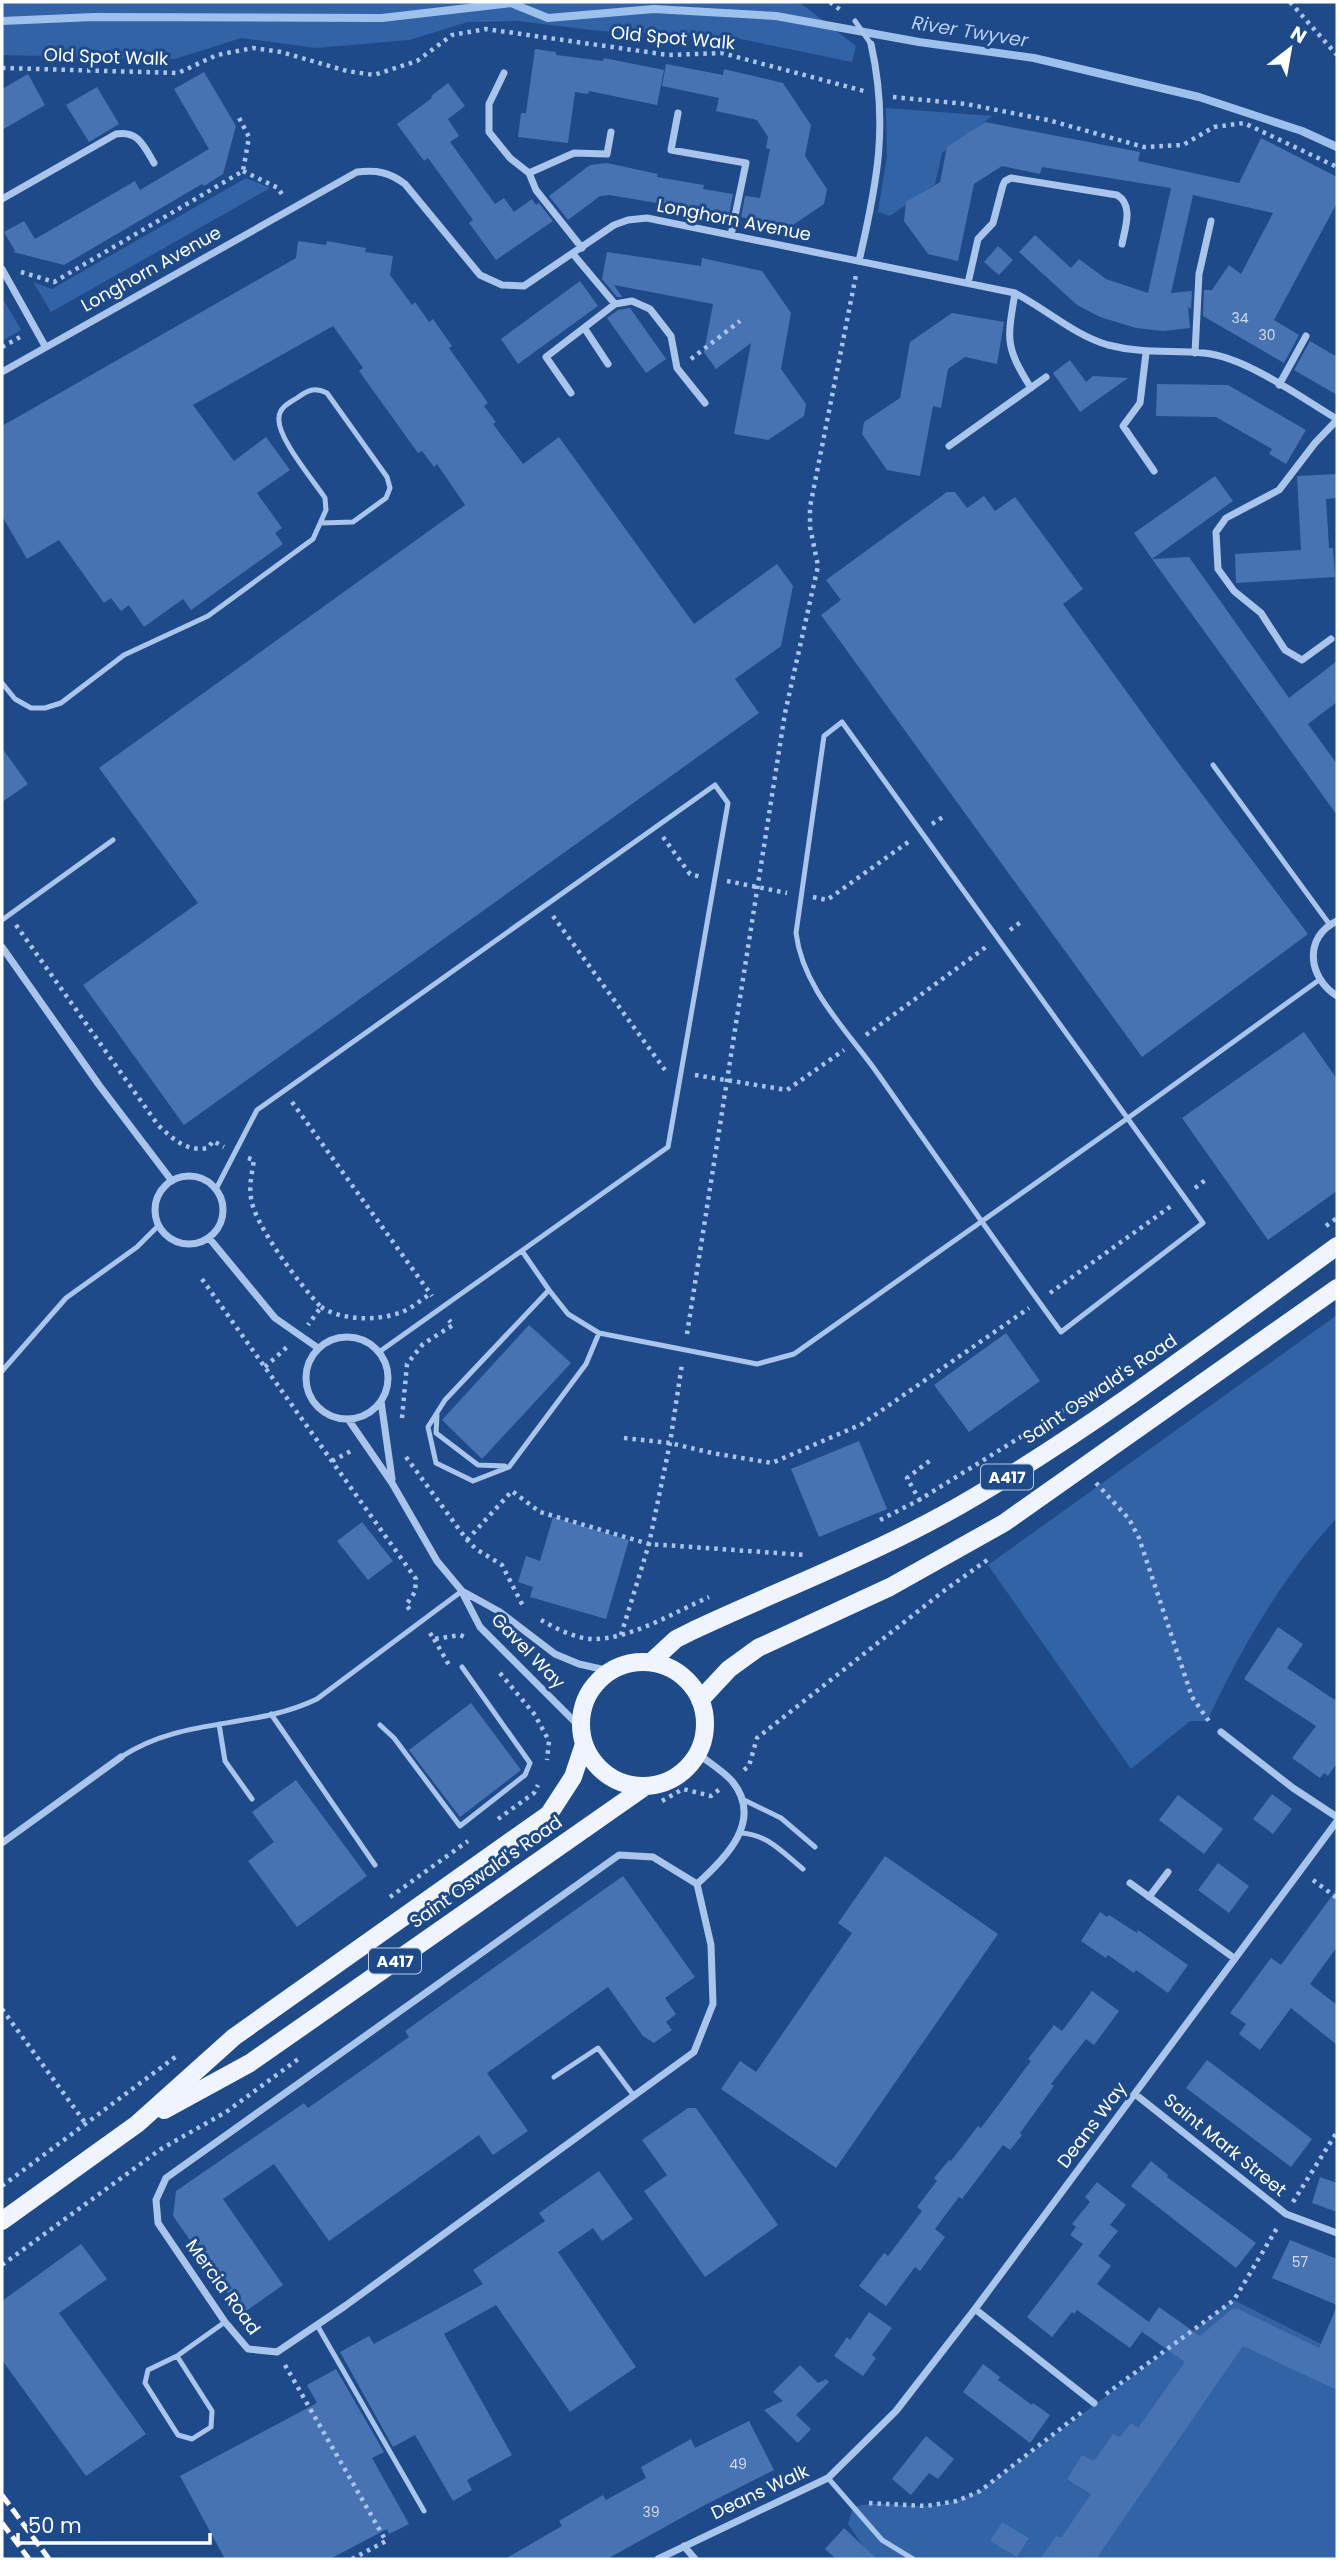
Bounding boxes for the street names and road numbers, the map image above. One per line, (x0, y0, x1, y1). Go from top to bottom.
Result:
street label: Old Spot Walk (610, 20, 737, 55)
street label: Old Spot Walk (43, 42, 169, 71)
street label: Longhorn Avenue (655, 192, 813, 247)
street label: Longhorn Avenue (76, 220, 225, 317)
street label: Saint Oswald's Road (1018, 1328, 1182, 1450)
road number: A417 (981, 1464, 1033, 1490)
street label: Gavel Way (486, 1607, 571, 1694)
street label: Saint Oswald's Road (404, 1809, 567, 1934)
road number: A417 (369, 1949, 421, 1974)
street label: Deans Way (1051, 2077, 1132, 2173)
street label: Saint Mark Street (1159, 2087, 1292, 2202)
street label: Mercia Road (180, 2234, 267, 2340)
street label: Deans Walk (707, 2458, 813, 2525)

